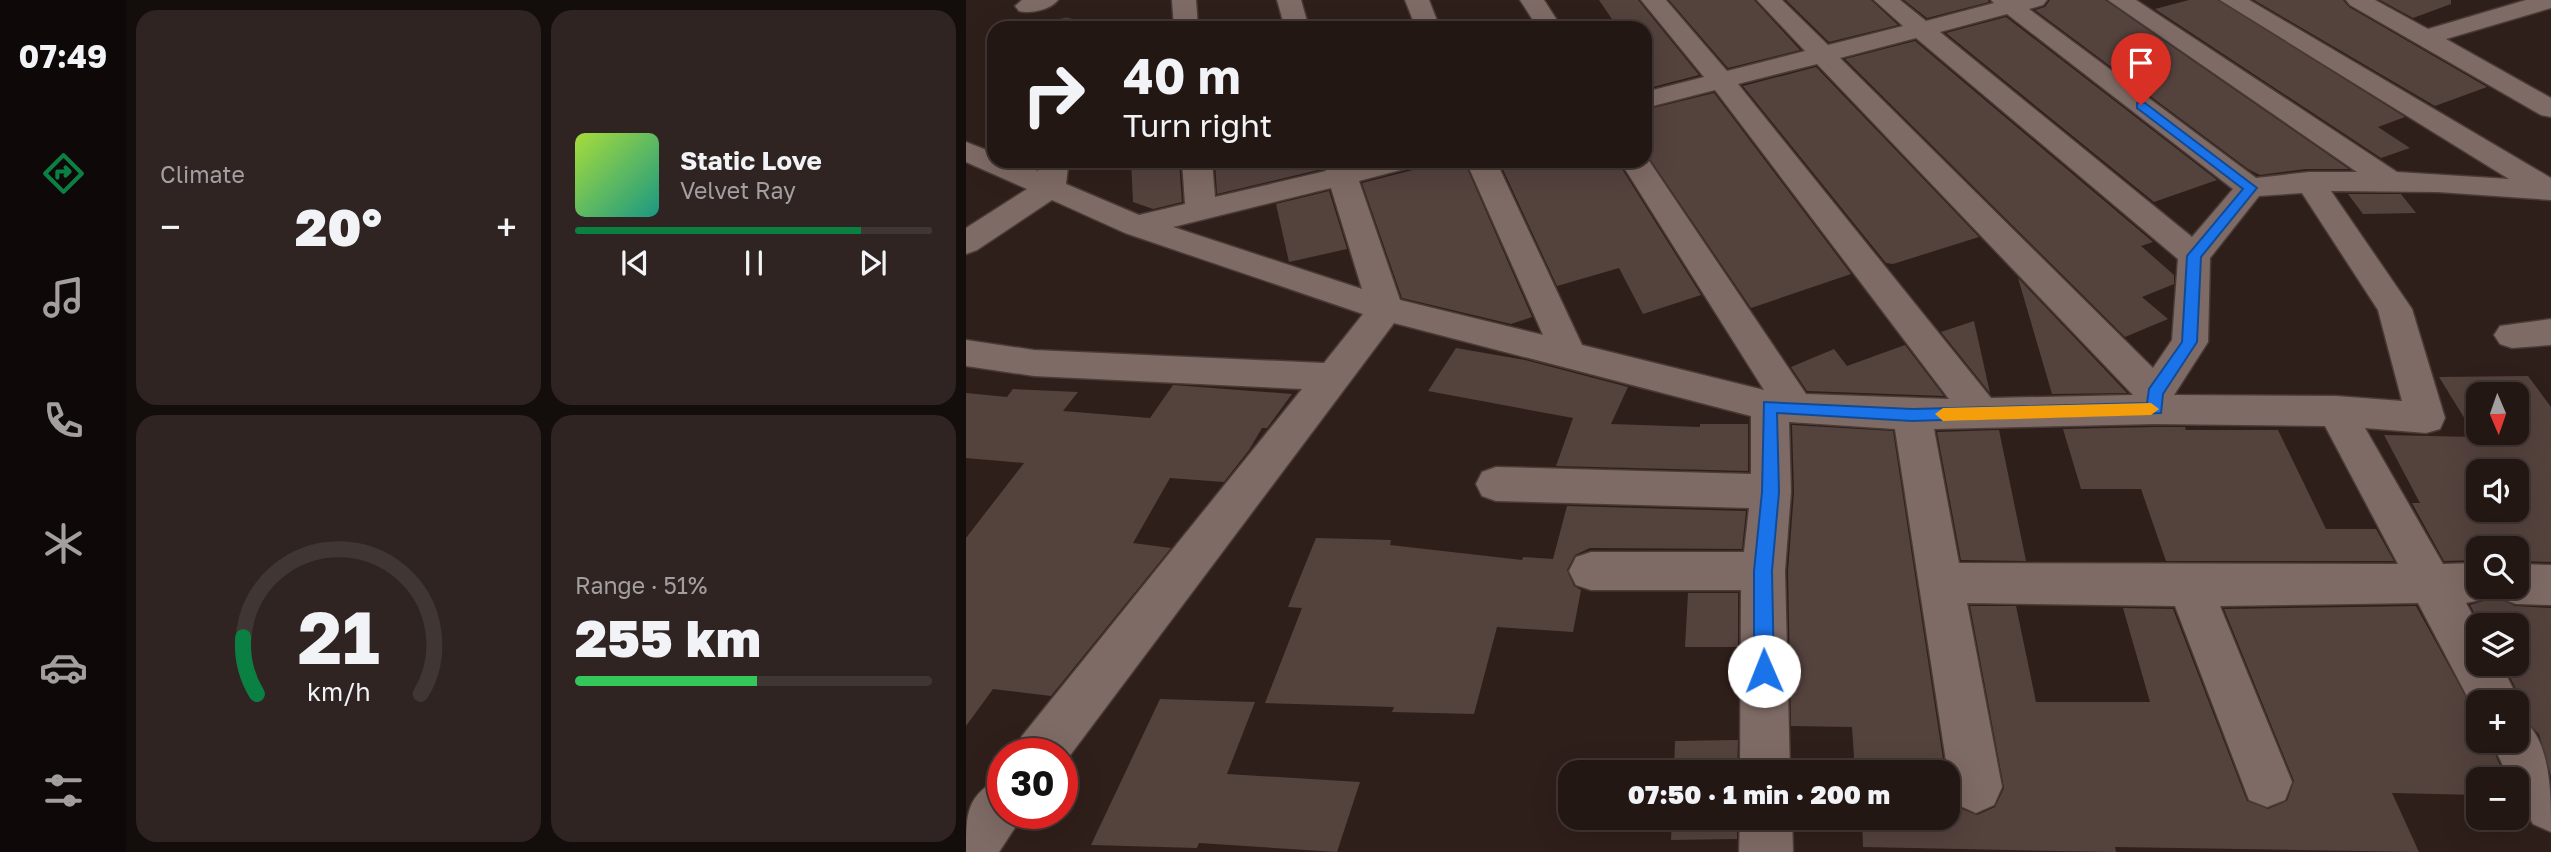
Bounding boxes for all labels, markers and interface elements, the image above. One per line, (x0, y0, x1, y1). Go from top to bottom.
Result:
pin (2111, 33, 2171, 105)
text: 07:49 (19, 37, 107, 75)
icon: arrive (2122, 44, 2160, 82)
text: 40 m (1123, 46, 1241, 105)
icon: right (1008, 49, 1099, 140)
text: Turn right (1123, 106, 1272, 144)
text: Static Love (680, 145, 822, 176)
icon: directions (39, 149, 88, 198)
text: Climate (160, 160, 245, 188)
text: Velvet Ray (680, 176, 796, 204)
text: 20° (295, 195, 382, 257)
text: − (160, 204, 181, 249)
text: + (496, 204, 517, 249)
icon: previous (616, 244, 654, 282)
icon: pause (735, 244, 773, 282)
icon: next (854, 244, 892, 282)
icon: music (39, 273, 88, 322)
north arrow (2466, 382, 2529, 444)
map controls (2466, 382, 2529, 830)
icon: phone (39, 396, 88, 445)
button: sound (2466, 459, 2529, 522)
icon: climate (39, 519, 88, 568)
button: search (2466, 536, 2529, 599)
text: Range · 51% (575, 571, 707, 599)
text: 21 (298, 594, 379, 681)
text: 255 km (575, 606, 761, 668)
button: layers (2466, 613, 2529, 676)
position arrow (1727, 634, 1801, 708)
icon: car (39, 643, 88, 692)
text: km/h (307, 676, 370, 707)
button: + (2466, 690, 2529, 753)
speed limit sign: 30 (987, 738, 1078, 829)
icon: filters (39, 766, 88, 815)
button: − (2466, 767, 2529, 830)
text: 07:50 · 1 min · 200 m (1628, 779, 1890, 810)

